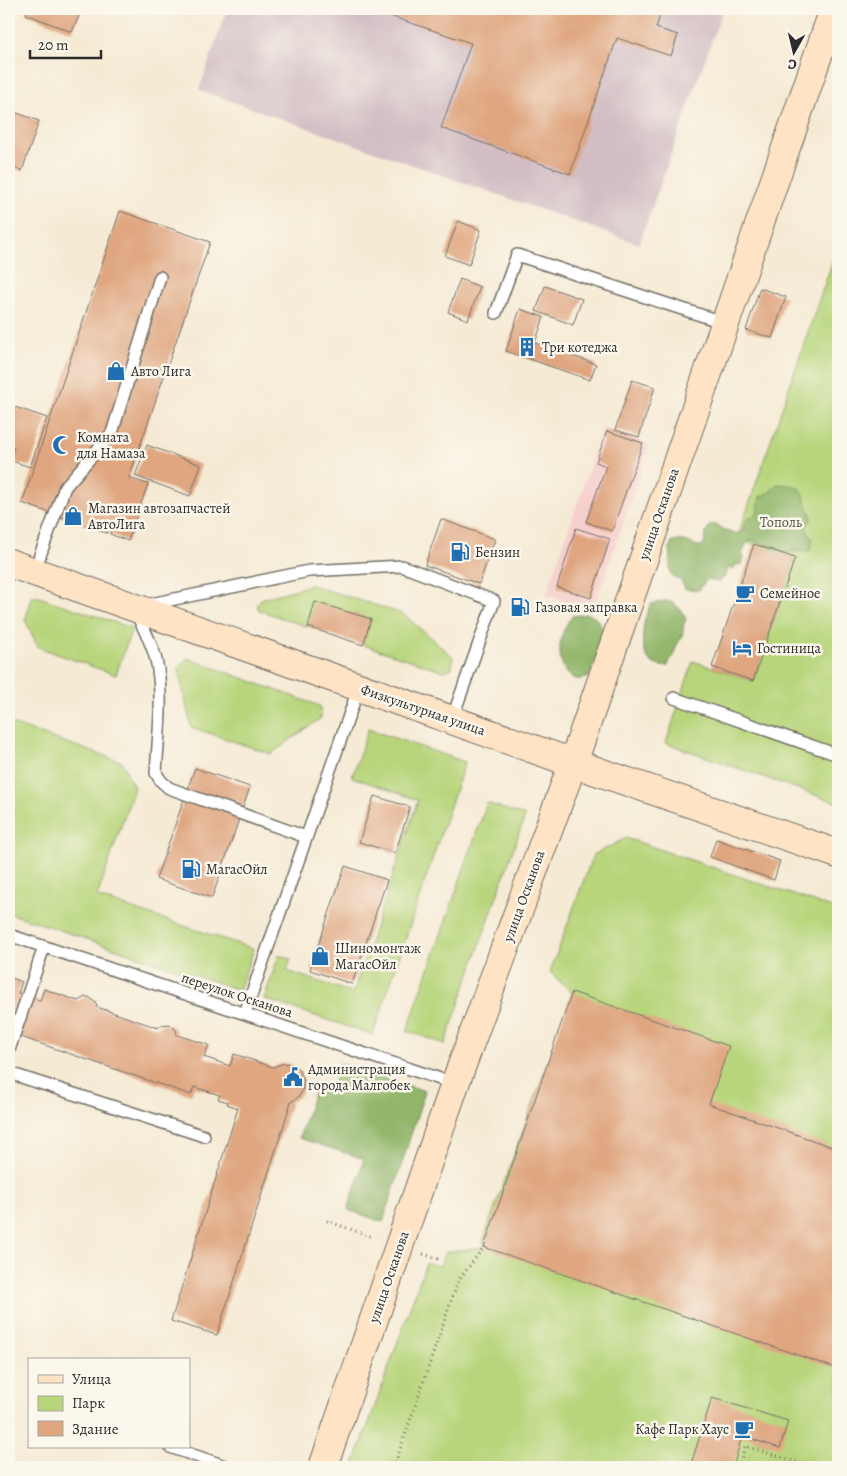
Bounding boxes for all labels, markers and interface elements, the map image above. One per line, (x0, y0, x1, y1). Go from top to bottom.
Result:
scale bar (30, 28, 101, 60)
north arrow (770, 28, 820, 78)
text: 20 m (38, 35, 69, 55)
text: С (786, 54, 798, 74)
building icon: Три котеджа (516, 336, 538, 358)
place label: Три котеджа (542, 338, 618, 357)
shop icon: Авто Лига (105, 360, 127, 382)
place label: Авто Лига (130, 362, 192, 381)
place label: Комната для Намаза (76, 428, 146, 463)
mosque icon: Комната для Намаза (51, 434, 73, 456)
street label: улица Осканова (634, 465, 684, 563)
place label: Магазин автозапчастей АвтоЛига (87, 499, 230, 534)
shop icon: Магазин автозапчастей АвтоЛига (62, 505, 84, 527)
park label: Тополь (760, 513, 802, 532)
fuel station icon: Бензин (449, 541, 471, 563)
place label: Бензин (475, 543, 520, 562)
cafe icon: Семейное (734, 582, 756, 604)
place label: Семейное (760, 584, 820, 603)
fuel station icon: Газовая заправка (509, 596, 531, 618)
place label: Газовая заправка (535, 598, 638, 617)
hotel icon: Гостиница (731, 637, 753, 659)
place label: Гостиница (757, 639, 822, 658)
street label: Физкультурная улица (358, 680, 488, 740)
street label: улица Осканова (498, 847, 550, 945)
fuel station icon: МагасОйл (180, 858, 202, 880)
place label: МагасОйл (206, 860, 267, 879)
place label: Шиномонтаж МагасОйл (335, 939, 421, 974)
shop icon: Шиномонтаж МагасОйл (309, 945, 331, 967)
street label: переулок Осканова (179, 968, 296, 1022)
place label: Администрация города Малгобек (307, 1060, 411, 1095)
public building icon: Администрация города Малгобек (282, 1066, 304, 1088)
street label: улица Осканова (364, 1228, 414, 1326)
legend (28, 1358, 190, 1448)
text: Улица (72, 1369, 111, 1389)
text: Парк (72, 1393, 105, 1413)
cafe icon: Кафе Парк Хаус (733, 1418, 755, 1440)
text: Здание (72, 1419, 119, 1439)
place label: Кафе Парк Хаус (635, 1420, 729, 1439)

